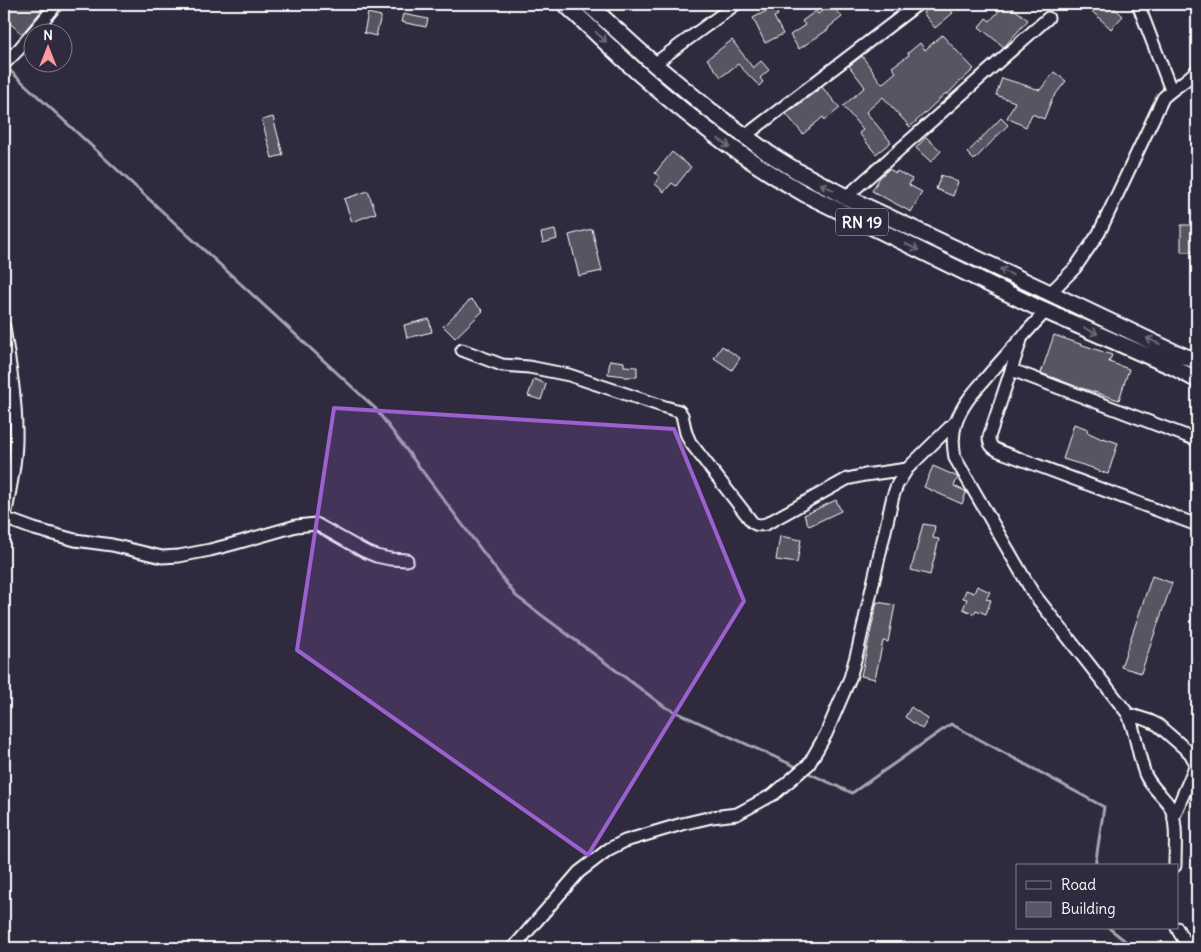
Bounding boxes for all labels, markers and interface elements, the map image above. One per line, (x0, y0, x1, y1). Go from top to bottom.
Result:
north arrow (22, 22, 72, 72)
text: N (43, 26, 53, 44)
one-way arrow (594, 31, 607, 43)
one-way arrow (717, 138, 731, 148)
one-way arrow (820, 182, 835, 192)
road number: RN 19 (836, 208, 888, 236)
one-way arrow (904, 243, 919, 252)
one-way arrow (998, 267, 1013, 277)
one-way arrow (1083, 327, 1098, 337)
one-way arrow (1146, 336, 1161, 346)
legend (1016, 864, 1178, 930)
text: Road (1061, 875, 1096, 894)
text: Building (1061, 899, 1116, 918)

